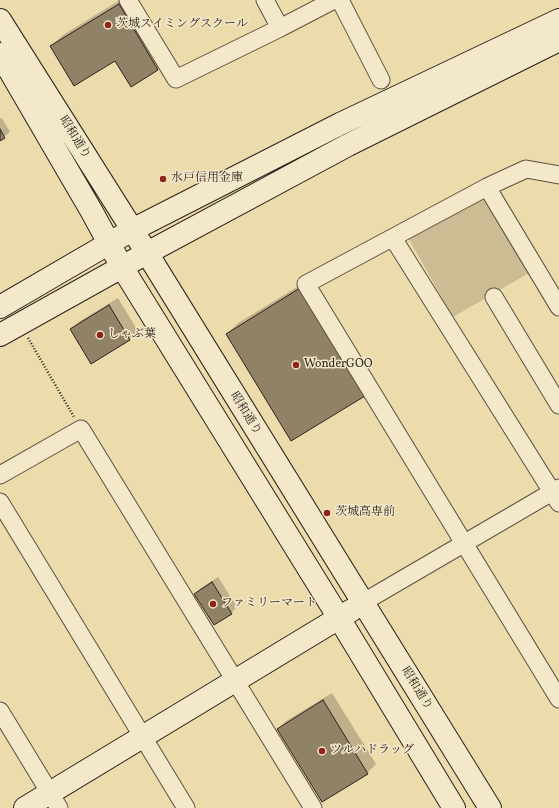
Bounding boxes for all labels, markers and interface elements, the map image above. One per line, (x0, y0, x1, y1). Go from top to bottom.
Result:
place label: 茨城スイミングスクール (116, 18, 248, 32)
marker: 茨城スイミングスクール (103, 20, 113, 30)
street label: 昭和通り (55, 114, 93, 162)
place label: 水戸信用金庫 (171, 172, 243, 186)
marker: 水戸信用金庫 (158, 174, 168, 184)
place label: しゃぶ葉 (108, 328, 156, 342)
marker: しゃぶ葉 (95, 330, 105, 340)
place label: WonderGOO (304, 358, 372, 372)
marker: WonderGOO (291, 360, 301, 370)
street label: 昭和通り (226, 390, 264, 438)
place label: 茨城高専前 (335, 506, 395, 520)
marker: 茨城高専前 (322, 508, 332, 518)
place label: ファミリーマート (221, 597, 317, 611)
marker: ファミリーマート (208, 599, 218, 609)
street label: 昭和通り (397, 665, 435, 713)
place label: ツルハドラッグ (330, 744, 414, 758)
marker: ツルハドラッグ (317, 746, 327, 756)

